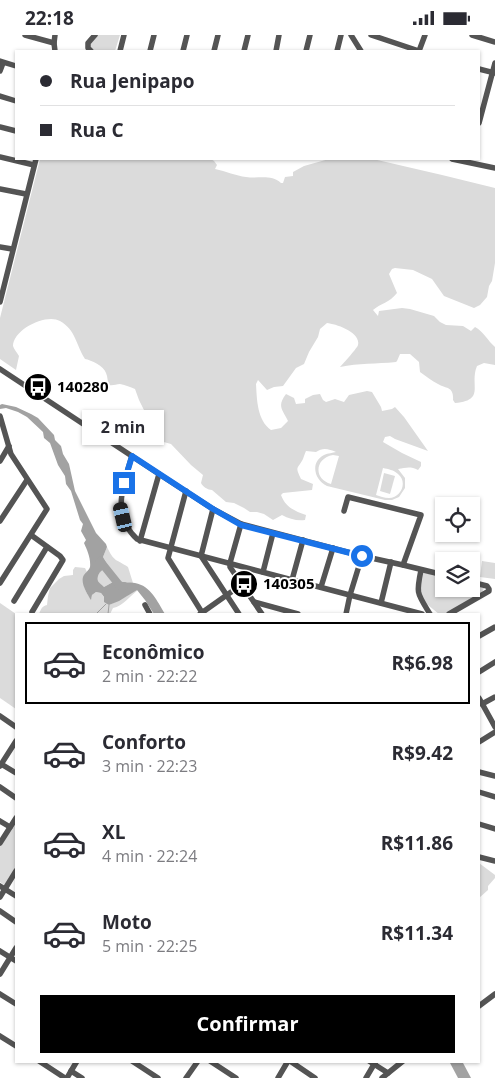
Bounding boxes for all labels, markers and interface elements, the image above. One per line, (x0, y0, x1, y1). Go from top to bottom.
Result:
text: 22:18 (25, 5, 74, 31)
text: Rua Jenipapo (70, 68, 195, 94)
text: Rua C (70, 117, 124, 143)
bus stop icon: 140280 (23, 372, 53, 402)
place label: 140280 (57, 376, 109, 396)
callout: 2 min (83, 411, 165, 445)
text: 2 min (101, 416, 145, 438)
route end (113, 472, 135, 494)
map controls (435, 497, 480, 597)
button: locate (435, 497, 480, 542)
car (112, 501, 133, 533)
route start (351, 545, 373, 567)
button: layers (435, 552, 480, 597)
bus stop icon: 140305 (229, 569, 259, 599)
place label: 140305 (263, 573, 314, 593)
text: Econômico (102, 639, 204, 665)
icon: car (42, 641, 87, 686)
text: R$6.98 (392, 650, 453, 676)
text: 2 min · 22:22 (102, 665, 197, 687)
text: Conforto (102, 729, 186, 755)
icon: car (42, 731, 87, 776)
text: R$9.42 (392, 740, 453, 766)
text: 3 min · 22:23 (102, 755, 197, 777)
text: XL (102, 819, 125, 845)
icon: car (42, 821, 87, 866)
text: R$11.86 (381, 830, 453, 856)
text: 4 min · 22:24 (102, 845, 197, 867)
text: Moto (102, 909, 152, 935)
icon: car (42, 911, 87, 956)
text: R$11.34 (381, 920, 453, 946)
text: 5 min · 22:25 (102, 935, 197, 957)
button: Confirmar (40, 995, 455, 1053)

